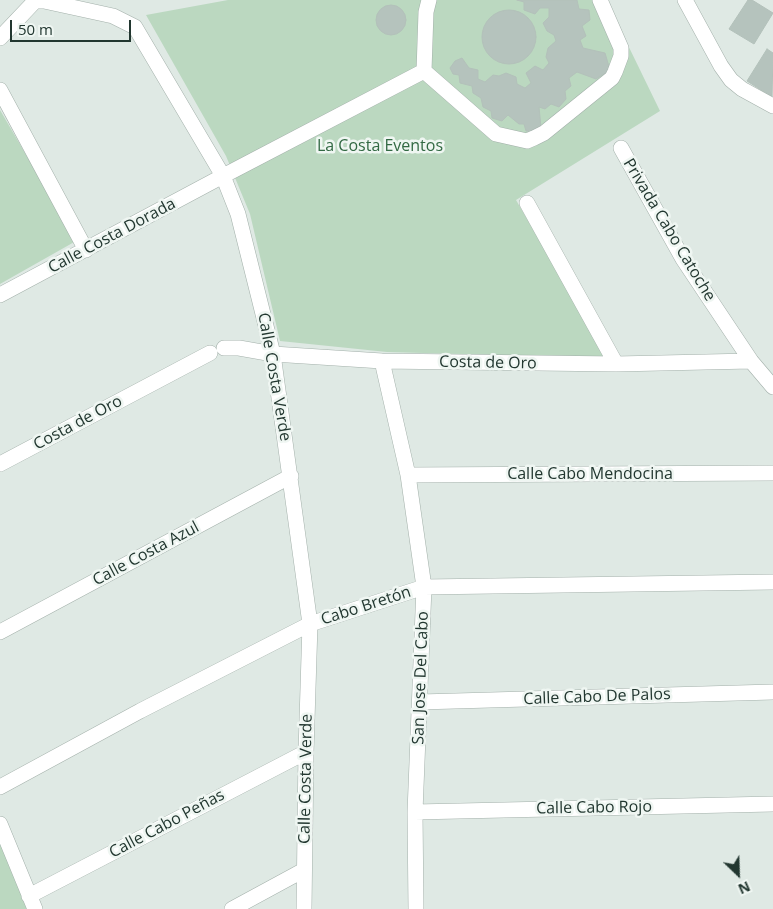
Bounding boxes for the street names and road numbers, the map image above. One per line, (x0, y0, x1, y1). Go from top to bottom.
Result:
street label: Privada Cabo Catoche (619, 155, 719, 305)
street label: Calle Costa Dorada (45, 194, 179, 278)
street label: Calle Costa Verde (253, 311, 295, 443)
street label: Costa de Oro (439, 353, 537, 373)
street label: Costa de Oro (30, 392, 126, 454)
street label: Calle Cabo Mendocina (507, 464, 673, 484)
street label: Calle Costa Azul (90, 518, 202, 590)
street label: Cabo Bretón (319, 582, 413, 630)
street label: San Jose Del Cabo (409, 611, 433, 745)
street label: Calle Cabo De Palos (523, 685, 671, 709)
street label: Calle Costa Verde (295, 714, 317, 844)
street label: Calle Cabo Peñas (106, 786, 228, 862)
street label: Calle Cabo Rojo (536, 797, 652, 819)

